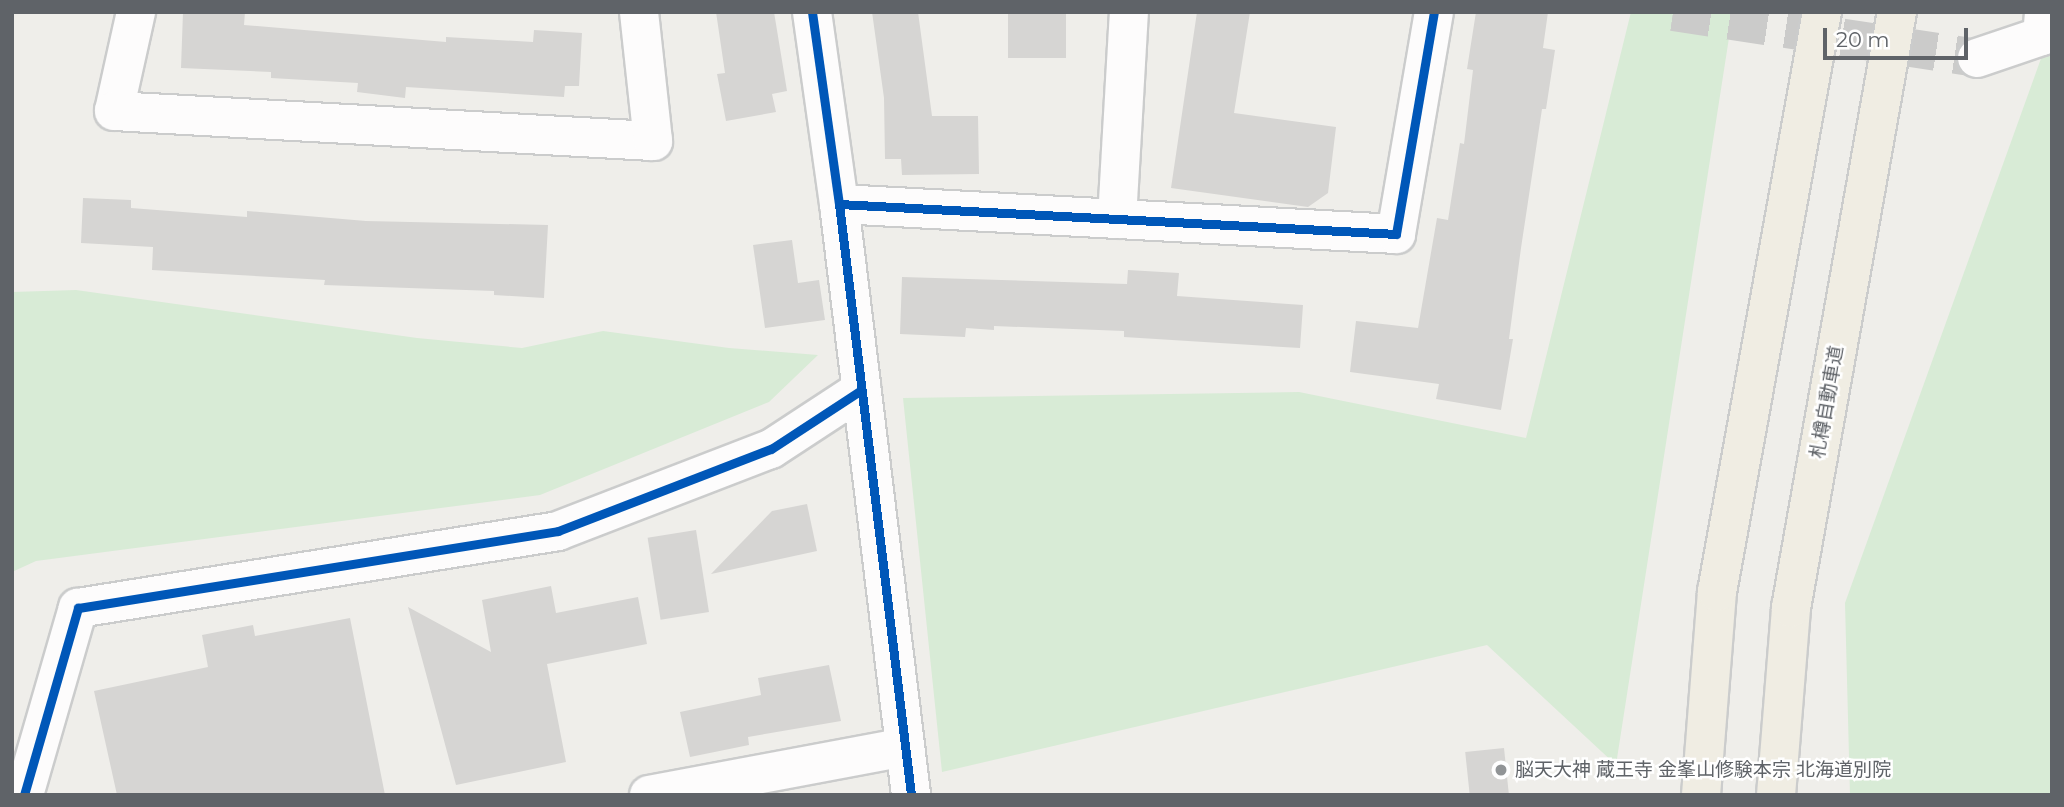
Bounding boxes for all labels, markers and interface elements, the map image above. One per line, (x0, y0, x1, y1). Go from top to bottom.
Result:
scale bar (1826, 14, 1971, 58)
text: 20 m (1836, 27, 1890, 52)
street label: 札樽自動車道 (1806, 344, 1848, 460)
place label: 脳天大神 蔵王寺 金峯山修験本宗 北海道別院 (1515, 759, 1891, 781)
marker: 脳天大神 蔵王寺 金峯山修験本宗 北海道別院 (1493, 762, 1509, 778)

